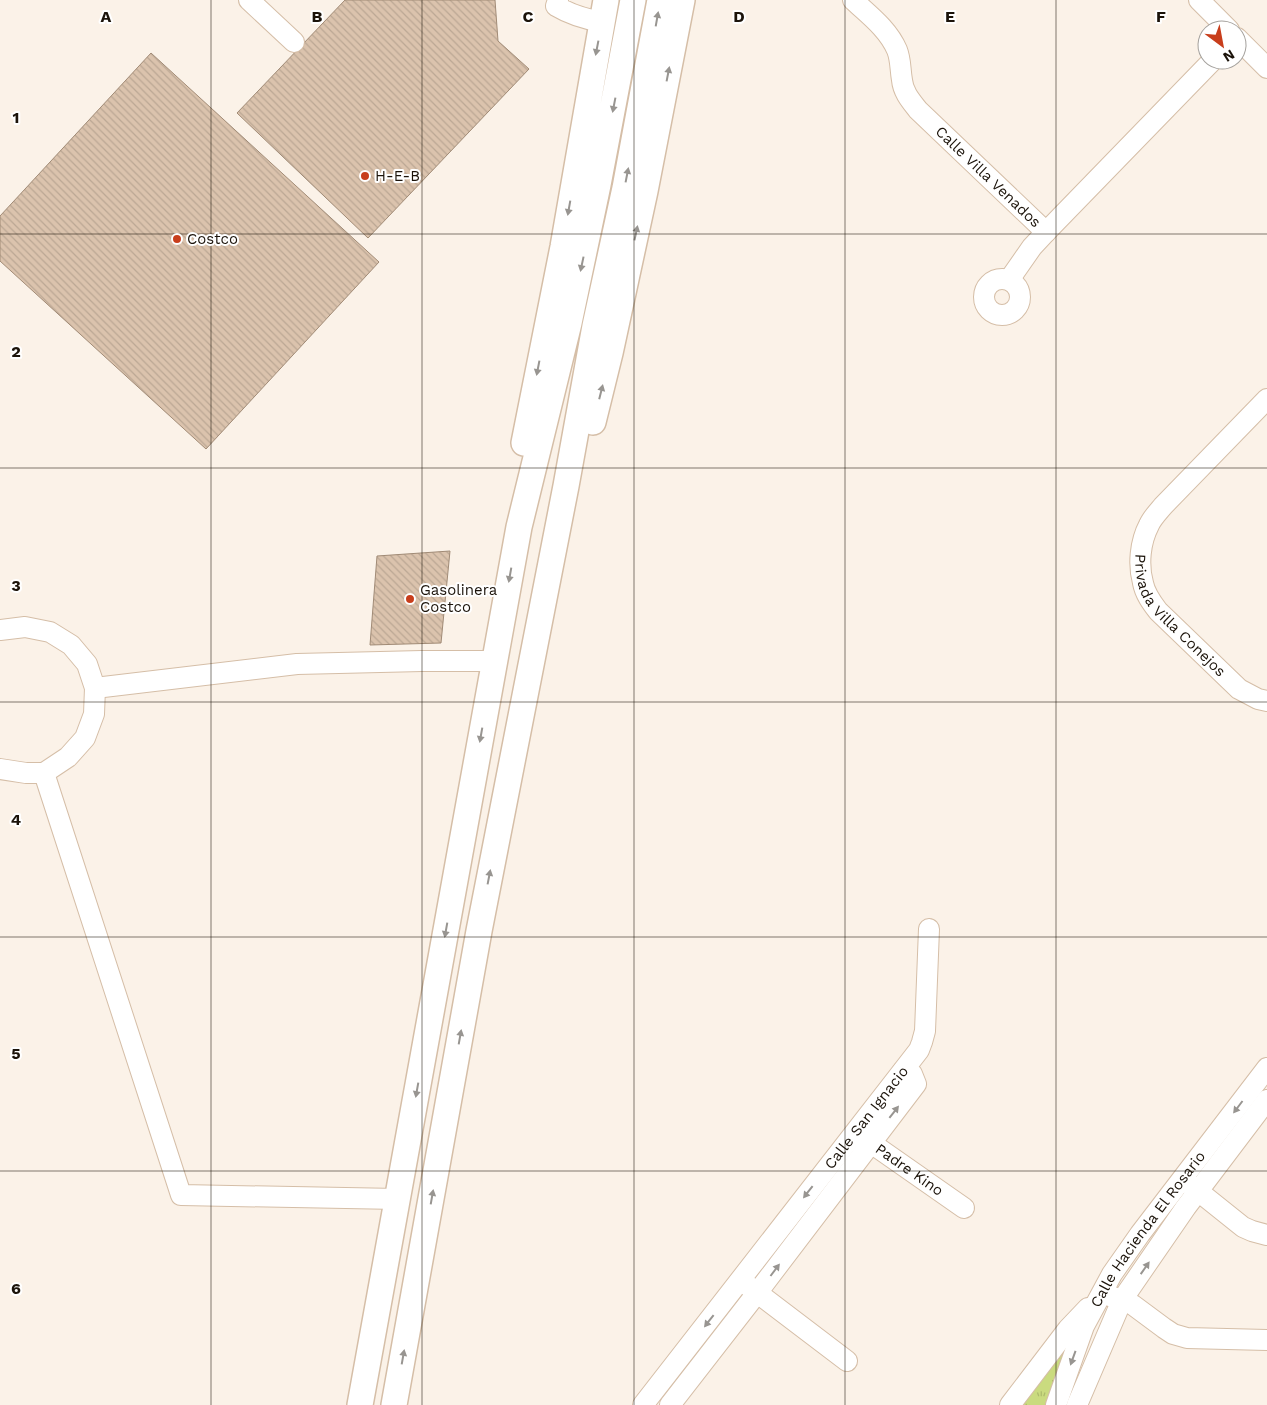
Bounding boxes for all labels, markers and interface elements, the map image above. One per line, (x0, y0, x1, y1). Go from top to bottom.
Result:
text: A (101, 7, 112, 26)
text: B (312, 7, 323, 26)
text: C (523, 7, 534, 26)
text: D (733, 7, 745, 26)
text: E (945, 7, 955, 26)
text: F (1156, 7, 1166, 26)
one-way arrow (653, 10, 661, 26)
north arrow (1197, 20, 1247, 70)
one-way arrow (593, 40, 601, 56)
text: N (1220, 46, 1238, 66)
one-way arrow (665, 65, 673, 81)
one-way arrow (609, 98, 617, 114)
text: 1 (13, 108, 19, 127)
street label: Calle Villa Venados (932, 122, 1045, 231)
place label: H-E-B (375, 167, 420, 185)
one-way arrow (623, 168, 631, 183)
marker: H-E-B (359, 170, 371, 182)
one-way arrow (565, 200, 573, 216)
one-way arrow (632, 225, 640, 241)
place label: Costco (187, 230, 238, 248)
marker: Costco (171, 233, 183, 245)
one-way arrow (577, 257, 585, 273)
text: 2 (11, 342, 21, 361)
one-way arrow (534, 360, 542, 376)
one-way arrow (597, 384, 605, 399)
street label: Privada Villa Conejos (1131, 553, 1230, 680)
one-way arrow (506, 568, 514, 584)
text: 3 (11, 576, 21, 595)
place label: Gasolinera Costco (420, 581, 498, 616)
marker: Gasolinera Costco (404, 593, 416, 605)
one-way arrow (477, 728, 485, 744)
text: 4 (11, 810, 21, 829)
one-way arrow (486, 869, 494, 885)
one-way arrow (442, 922, 450, 938)
one-way arrow (456, 1029, 464, 1045)
text: 5 (11, 1044, 21, 1063)
street label: Calle San Ignacio (821, 1063, 912, 1173)
one-way arrow (413, 1082, 421, 1098)
one-way arrow (1233, 1100, 1243, 1114)
one-way arrow (889, 1105, 899, 1119)
street label: Padre Kino (872, 1140, 947, 1200)
street label: Calle Hacienda El Rosario (1087, 1148, 1209, 1310)
one-way arrow (803, 1185, 814, 1198)
one-way arrow (428, 1189, 436, 1205)
one-way arrow (1140, 1261, 1150, 1274)
one-way arrow (770, 1263, 780, 1277)
text: 6 (11, 1279, 21, 1298)
one-way arrow (704, 1314, 714, 1327)
one-way arrow (399, 1349, 407, 1365)
one-way arrow (1069, 1351, 1077, 1366)

